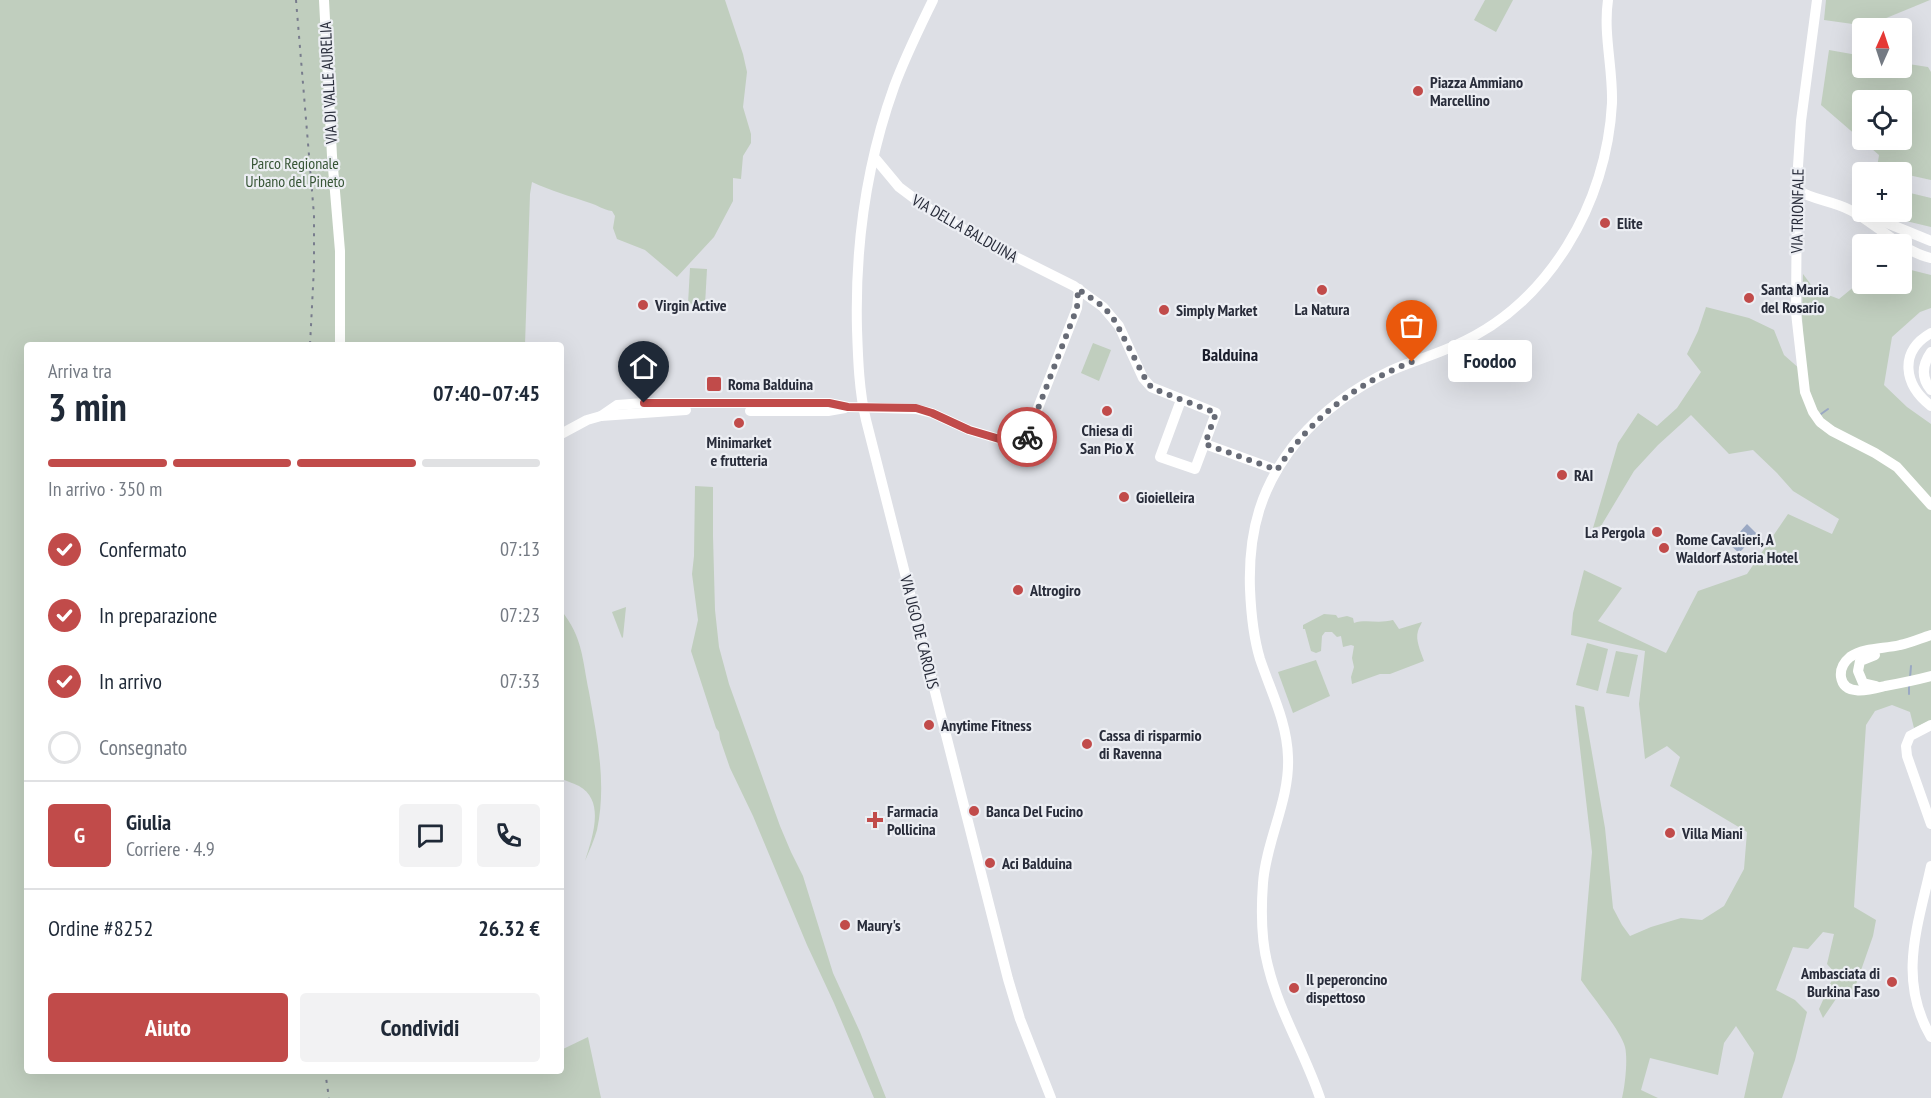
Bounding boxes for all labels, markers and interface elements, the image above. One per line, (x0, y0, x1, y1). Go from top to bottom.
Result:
north arrow (1852, 18, 1912, 78)
map controls (1852, 18, 1912, 294)
street label: VIA DI VALLE AURELIA (315, 21, 341, 146)
place label: Piazza Ammiano Marcellino (1430, 72, 1523, 110)
marker: Piazza Ammiano Marcellino (1411, 84, 1425, 98)
button: locate (1852, 90, 1912, 150)
park label: Parco Regionale Urbano del Pineto (245, 153, 345, 191)
button: + (1852, 162, 1912, 222)
street label: VIA TRIONFALE (1786, 168, 1808, 255)
street label: VIA DELLA BALDUINA (908, 189, 1022, 267)
place label: Elite (1617, 213, 1643, 233)
marker: Elite (1598, 216, 1612, 230)
button: − (1852, 234, 1912, 294)
place label: Santa Maria del Rosario (1761, 279, 1829, 317)
marker: La Natura (1315, 283, 1329, 297)
marker: Santa Maria del Rosario (1742, 291, 1756, 305)
place label: Virgin Active (654, 295, 727, 315)
marker: Virgin Active (636, 298, 650, 312)
place label: La Natura (1294, 299, 1350, 319)
place label: Simply Market (1176, 300, 1258, 320)
pin (1386, 300, 1437, 362)
marker: Simply Market (1157, 303, 1171, 317)
icon: bag (1395, 309, 1428, 342)
pin (618, 341, 669, 403)
callout: Foodoo (1448, 341, 1532, 383)
district label: Balduina (1202, 343, 1258, 366)
text: Foodoo (1464, 348, 1516, 374)
icon: home (627, 350, 660, 383)
text: Arriva tra (48, 358, 112, 384)
place label: Roma Balduina (728, 374, 813, 394)
marker: Roma Balduina (705, 375, 723, 393)
text: 07:40–07:45 (433, 379, 540, 407)
text: 3 min (48, 381, 127, 432)
marker: Chiesa di San Pio X (1100, 404, 1114, 418)
courier (997, 407, 1057, 467)
marker: Minimarket e frutteria (732, 416, 746, 430)
place label: Chiesa di San Pio X (1080, 420, 1134, 458)
icon: bike (1011, 421, 1044, 454)
place label: Minimarket e frutteria (707, 432, 772, 470)
place label: RAI (1574, 465, 1593, 485)
marker: RAI (1555, 468, 1569, 482)
text: In arrivo · 350 m (48, 476, 162, 502)
place label: Gioielleira (1136, 487, 1195, 507)
marker: Gioielleira (1117, 490, 1131, 504)
place label: La Pergola (1585, 522, 1645, 542)
marker: La Pergola (1650, 525, 1664, 539)
place label: Rome Cavalieri, A Waldorf Astoria Hotel (1675, 529, 1798, 567)
icon: check (48, 533, 81, 566)
text: Confermato (99, 535, 187, 563)
text: 07:13 (500, 536, 540, 562)
marker: Rome Cavalieri, A Waldorf Astoria Hotel (1657, 541, 1671, 555)
street label: VIA UGO DE CAROLIS (896, 572, 944, 691)
place label: Altrogiro (1029, 580, 1081, 600)
marker: Altrogiro (1011, 583, 1025, 597)
icon: check (48, 599, 81, 632)
text: In preparazione (99, 601, 217, 629)
text: 07:23 (500, 602, 540, 628)
icon: check (48, 665, 81, 698)
text: In arrivo (99, 667, 162, 695)
text: 07:33 (500, 668, 540, 694)
place label: Anytime Fitness (940, 715, 1032, 735)
marker: Anytime Fitness (922, 718, 936, 732)
place label: Cassa di risparmio di Ravenna (1099, 725, 1202, 763)
text: Consegnato (99, 733, 187, 761)
marker: Cassa di risparmio di Ravenna (1080, 737, 1094, 751)
place label: Farmacia Pollicina (887, 801, 938, 839)
place label: Banca Del Fucino (986, 801, 1083, 821)
button: chat (399, 804, 462, 867)
button: phone (477, 804, 540, 867)
marker: Banca Del Fucino (967, 804, 981, 818)
text: Giulia (126, 808, 171, 836)
marker: Farmacia Pollicina (868, 813, 882, 827)
text: G (74, 821, 85, 849)
place label: Villa Miani (1681, 823, 1743, 843)
marker: Villa Miani (1663, 826, 1677, 840)
text: Corriere · 4.9 (126, 836, 215, 862)
place label: Aci Balduina (1001, 853, 1073, 873)
marker: Aci Balduina (983, 856, 997, 870)
text: Ordine #8252 (48, 914, 153, 942)
text: 26.32 € (478, 914, 540, 942)
place label: Maury's (857, 915, 901, 935)
marker: Maury's (838, 918, 852, 932)
place label: Ambasciata di Burkina Faso (1800, 963, 1880, 1001)
place label: Il peperoncino dispettoso (1306, 969, 1387, 1007)
marker: Ambasciata di Burkina Faso (1885, 975, 1899, 989)
marker: Il peperoncino dispettoso (1287, 981, 1301, 995)
button: Aiuto (48, 993, 288, 1062)
button: Condividi (300, 993, 540, 1062)

